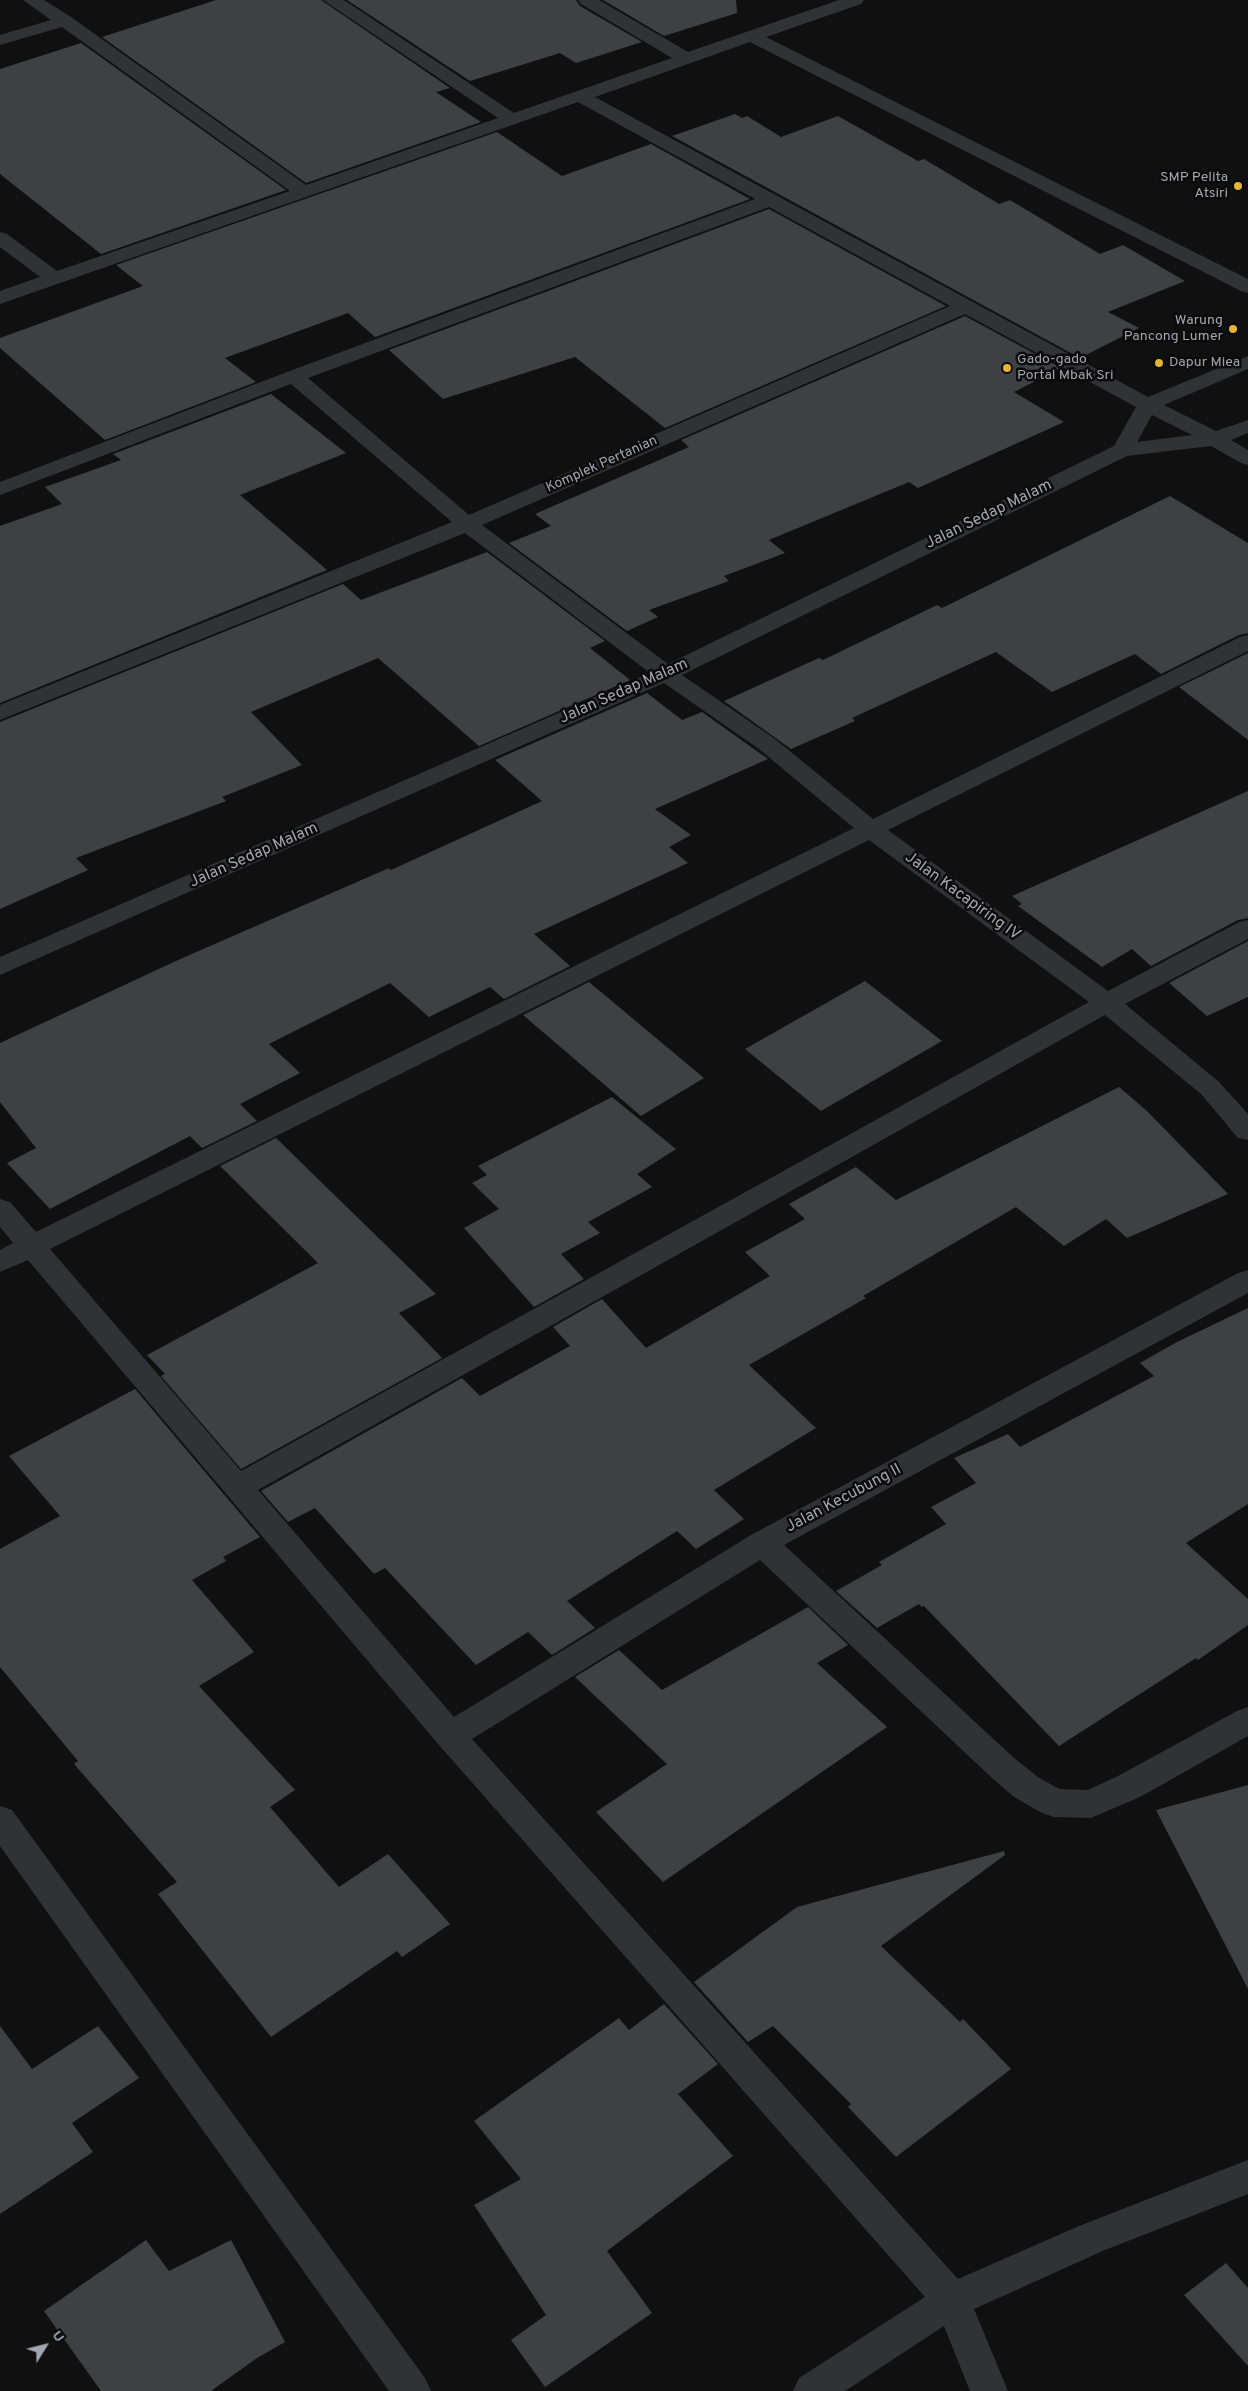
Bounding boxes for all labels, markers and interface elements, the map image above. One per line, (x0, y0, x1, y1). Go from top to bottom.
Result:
place label: SMP Pelita Atsiri (1160, 170, 1228, 202)
marker: SMP Pelita Atsiri (1232, 180, 1244, 192)
place label: Warung Pancong Lumer (1124, 313, 1223, 346)
marker: Warung Pancong Lumer (1227, 323, 1239, 335)
place label: Gado-gado Portal Mbak Sri (1017, 352, 1113, 384)
place label: Dapur Miea (1169, 355, 1240, 371)
marker: Dapur Miea (1153, 357, 1165, 369)
marker: Gado-gado Portal Mbak Sri (1001, 362, 1013, 374)
street label: Komplek Pertanian (544, 433, 660, 497)
street label: Jalan Sedap Malam (923, 476, 1055, 554)
street label: Jalan Sedap Malam (557, 655, 691, 729)
street label: Jalan Sedap Malam (187, 819, 321, 893)
street label: Jalan Kacapiring IV (900, 849, 1024, 945)
street label: Jalan Kecubung II (783, 1461, 905, 1537)
north arrow (20, 2321, 70, 2371)
text: U (48, 2328, 67, 2346)

